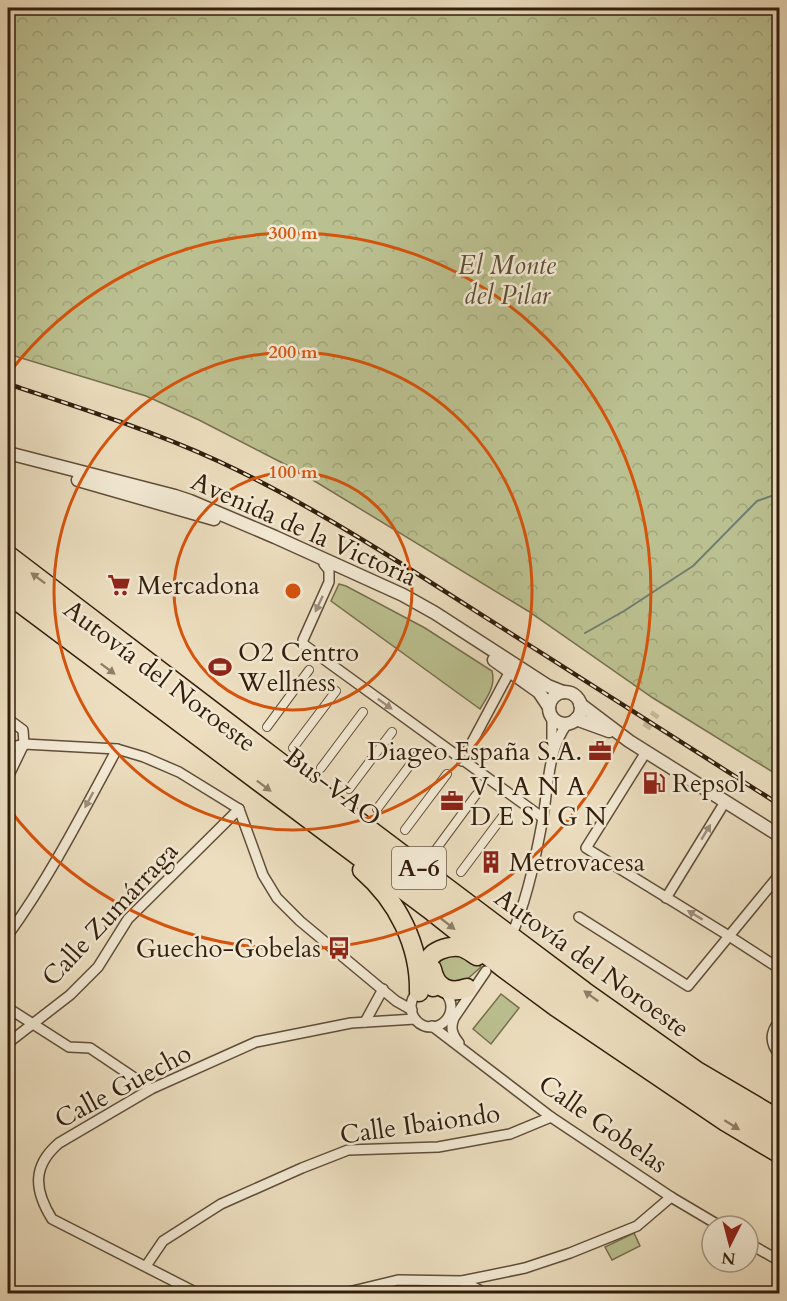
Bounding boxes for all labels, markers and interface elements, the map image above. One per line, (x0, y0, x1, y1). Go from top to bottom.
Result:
text: 300 m (268, 221, 318, 246)
park label: El Monte del Pilar (458, 248, 557, 313)
text: 200 m (268, 340, 318, 365)
text: 100 m (268, 460, 318, 485)
street label: Avenida de la Victoria (186, 463, 422, 595)
place label: Mercadona (137, 568, 260, 603)
one-way arrow (30, 572, 46, 585)
supermarket icon: Mercadona (106, 572, 132, 598)
centre of rings (283, 581, 303, 601)
street label: Autovía del Noroeste (56, 592, 264, 760)
one-way arrow (314, 595, 324, 613)
place label: O2 Centro Wellness (237, 635, 359, 700)
sports icon: O2 Centro Wellness (207, 654, 233, 680)
one-way arrow (100, 663, 116, 675)
one-way arrow (377, 697, 392, 709)
place label: Diageo España S.A. (367, 734, 582, 769)
office icon: Diageo España S.A. (587, 738, 613, 764)
street label: Bus-VAO (278, 739, 388, 835)
place label: Repsol (672, 766, 745, 801)
place label: V I A N A D E S I G N (470, 769, 607, 834)
fuel station icon: Repsol (641, 770, 667, 796)
one-way arrow (256, 780, 272, 792)
office icon: V I A N A D E S I G N (439, 788, 465, 814)
one-way arrow (84, 792, 94, 809)
one-way arrow (701, 824, 712, 840)
street label: Calle Zumárraga (34, 834, 186, 994)
place label: Metrovacesa (509, 845, 645, 880)
road number: A-6 (392, 847, 446, 889)
building icon: Metrovacesa (478, 849, 504, 875)
street label: Autovía del Noroeste (487, 880, 697, 1046)
one-way arrow (687, 910, 703, 921)
one-way arrow (440, 918, 456, 931)
place label: Guecho-Gobelas (136, 931, 321, 966)
bus stop icon: Guecho-Gobelas (326, 935, 352, 961)
one-way arrow (583, 990, 599, 1002)
street label: Calle Guecho (49, 1035, 197, 1137)
street label: Calle Gobelas (531, 1067, 675, 1181)
street label: Calle Ibaiondo (338, 1095, 502, 1153)
one-way arrow (723, 1119, 740, 1130)
north arrow (700, 1214, 760, 1274)
text: N (720, 1246, 737, 1270)

